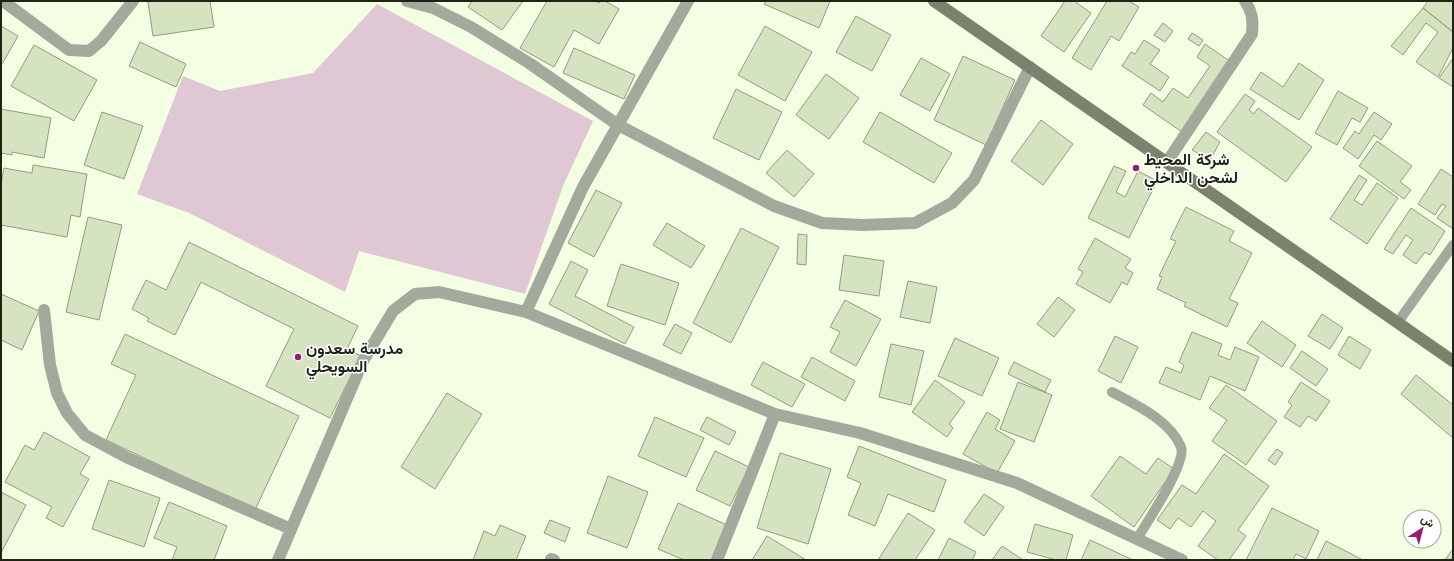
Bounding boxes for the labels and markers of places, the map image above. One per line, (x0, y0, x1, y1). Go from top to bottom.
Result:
place label: شركة المحيط لشحن الداخلي (1144, 148, 1238, 191)
marker: شركة المحيط لشحن الداخلي (1131, 163, 1141, 173)
place label: مدرسة سعدون السويحلي (306, 337, 403, 380)
marker: مدرسة سعدون السويحلي (293, 352, 303, 362)

